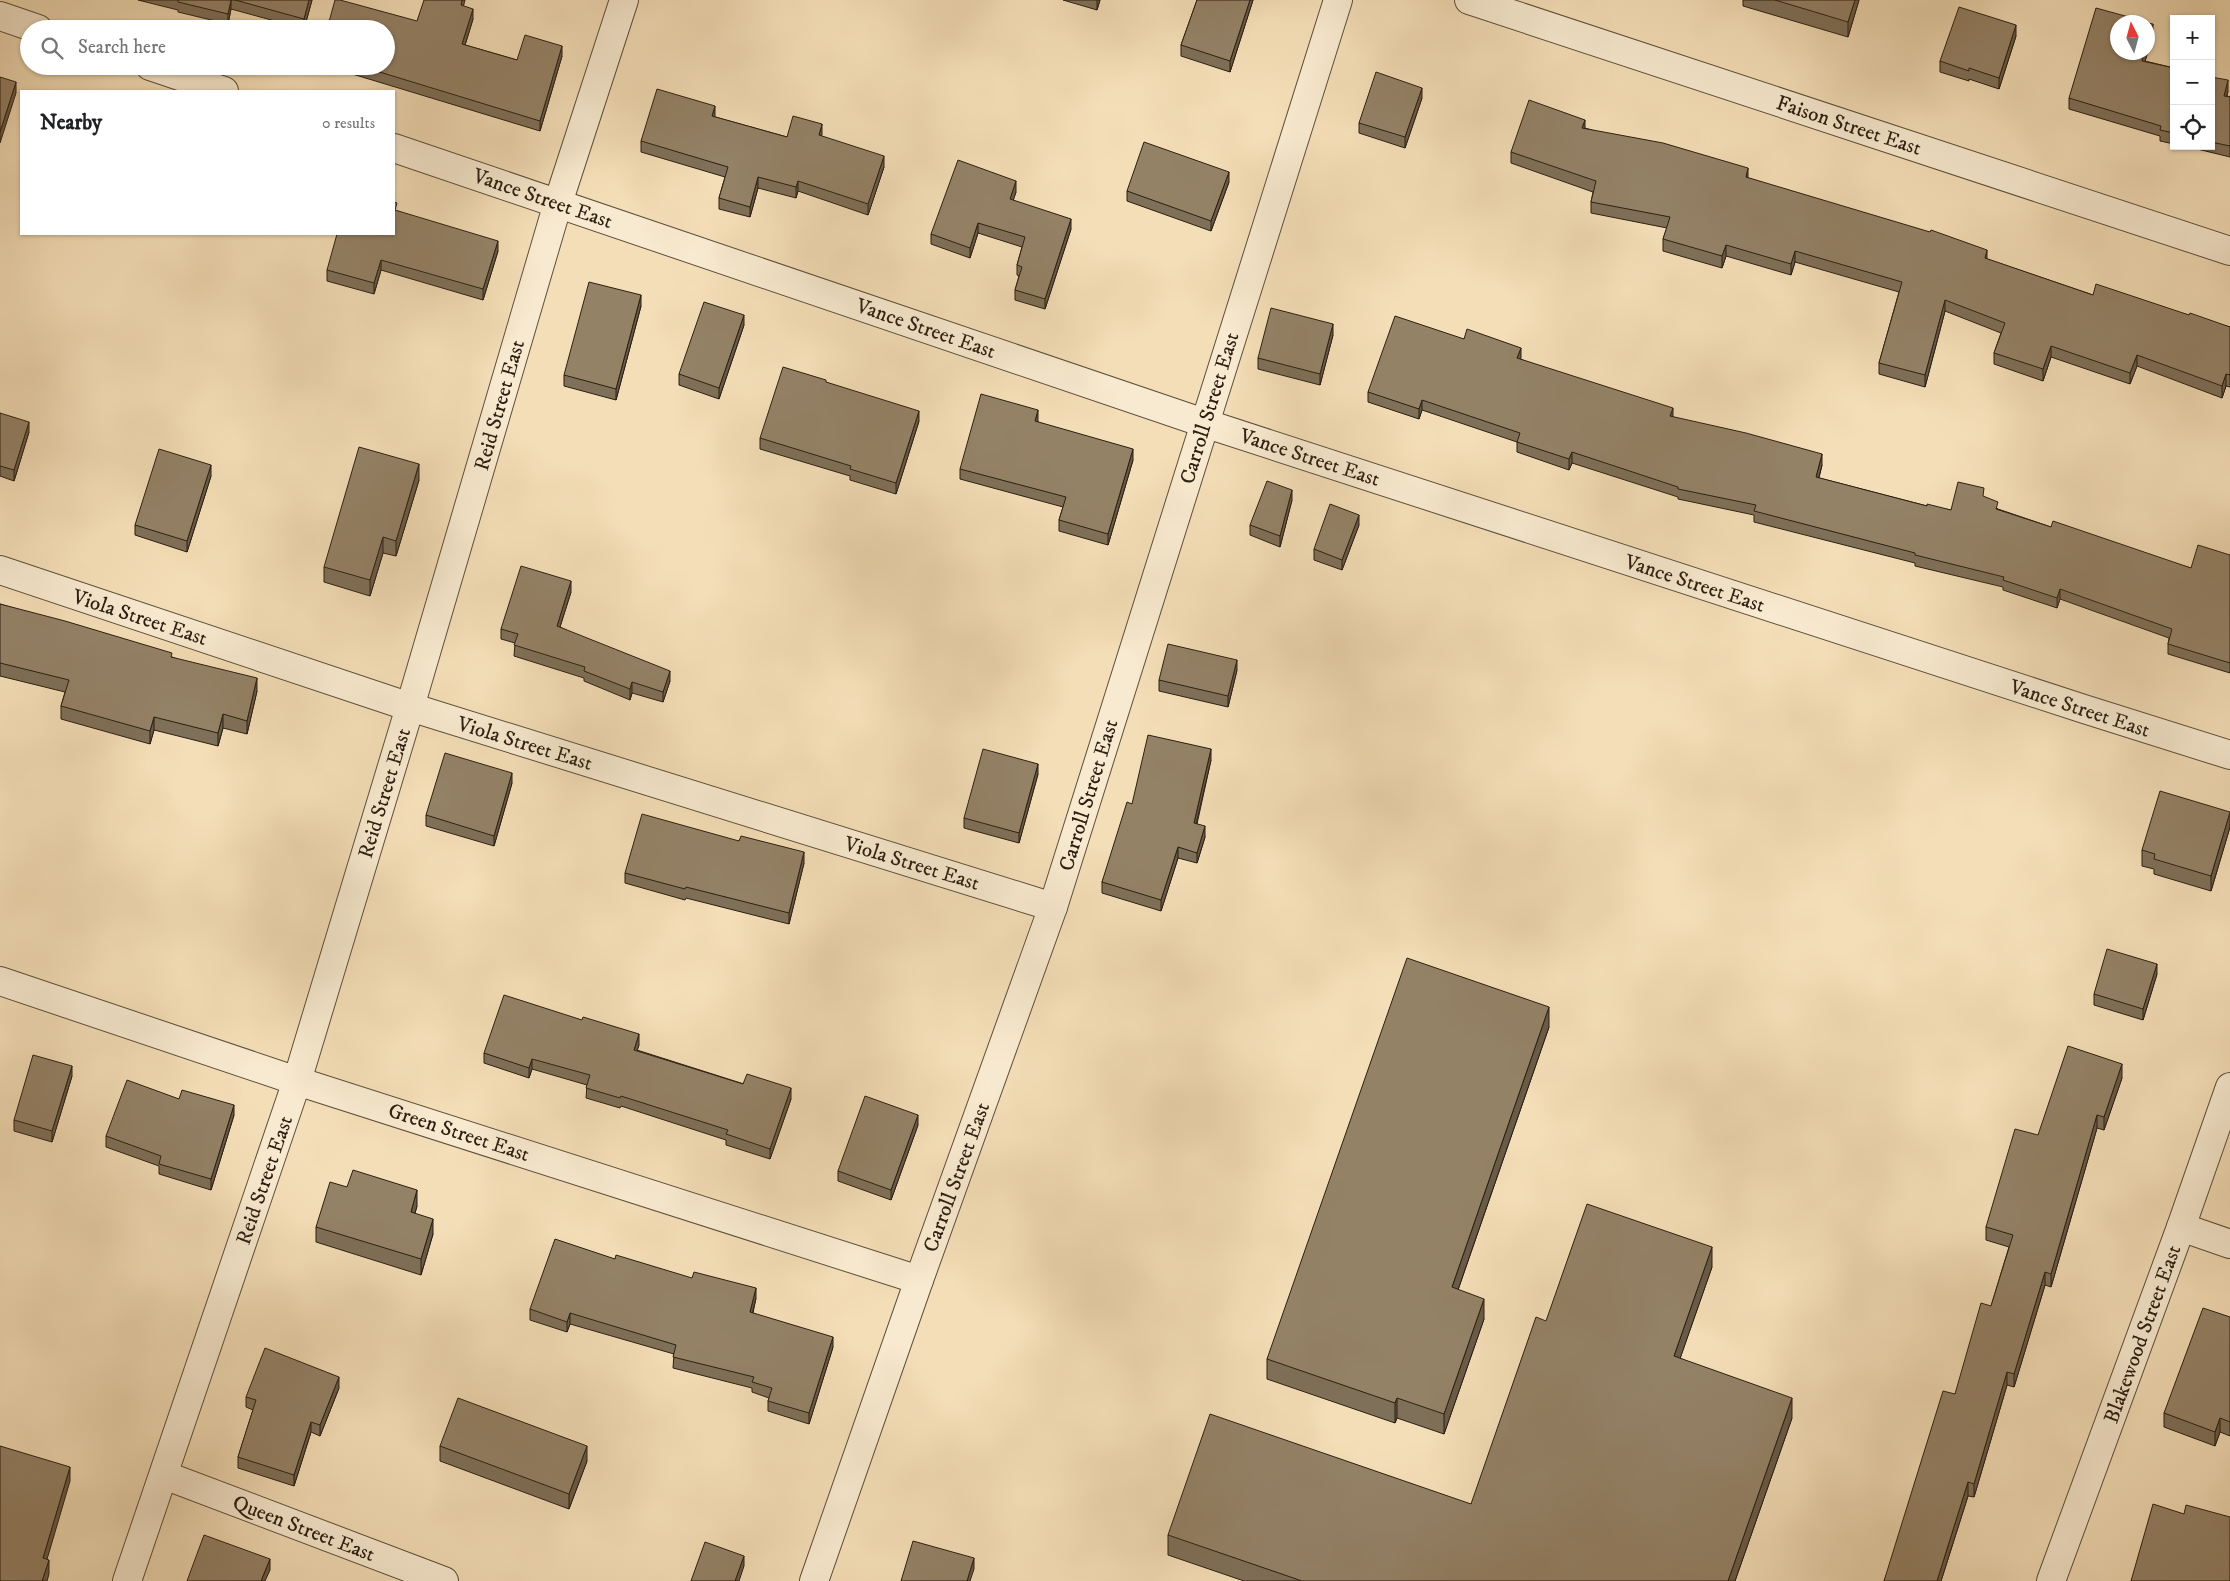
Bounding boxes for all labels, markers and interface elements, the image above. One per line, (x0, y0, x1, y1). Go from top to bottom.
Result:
north arrow (2110, 15, 2155, 60)
map controls (2170, 15, 2215, 150)
button: + (2170, 15, 2215, 60)
search box (20, 20, 395, 75)
icon: search (38, 34, 66, 62)
text: Search here (78, 36, 166, 59)
button: − (2170, 60, 2215, 105)
street label: Faison Street East (1773, 90, 1925, 162)
button: locate (2170, 105, 2215, 150)
text: Nearby (40, 110, 102, 136)
text: 0 results (322, 113, 375, 133)
street label: Vance Street East (469, 163, 616, 235)
street label: Vance Street East (852, 293, 999, 365)
street label: Carroll Street East (1175, 329, 1245, 487)
street label: Reid Street East (469, 337, 531, 474)
street label: Vance Street East (1235, 423, 1383, 493)
street label: Vance Street East (1620, 549, 1768, 619)
street label: Viola Street East (68, 584, 211, 652)
street label: Vance Street East (2005, 674, 2153, 744)
street label: Viola Street East (453, 711, 596, 777)
street label: Carroll Street East (1054, 716, 1124, 874)
street label: Reid Street East (353, 725, 417, 861)
street label: Viola Street East (840, 831, 983, 897)
street label: Green Street East (385, 1098, 533, 1168)
street label: Carroll Street East (918, 1099, 996, 1256)
street label: Reid Street East (231, 1112, 299, 1248)
street label: Blakewood Street East (2099, 1241, 2187, 1427)
street label: Queen Street East (229, 1490, 379, 1568)

